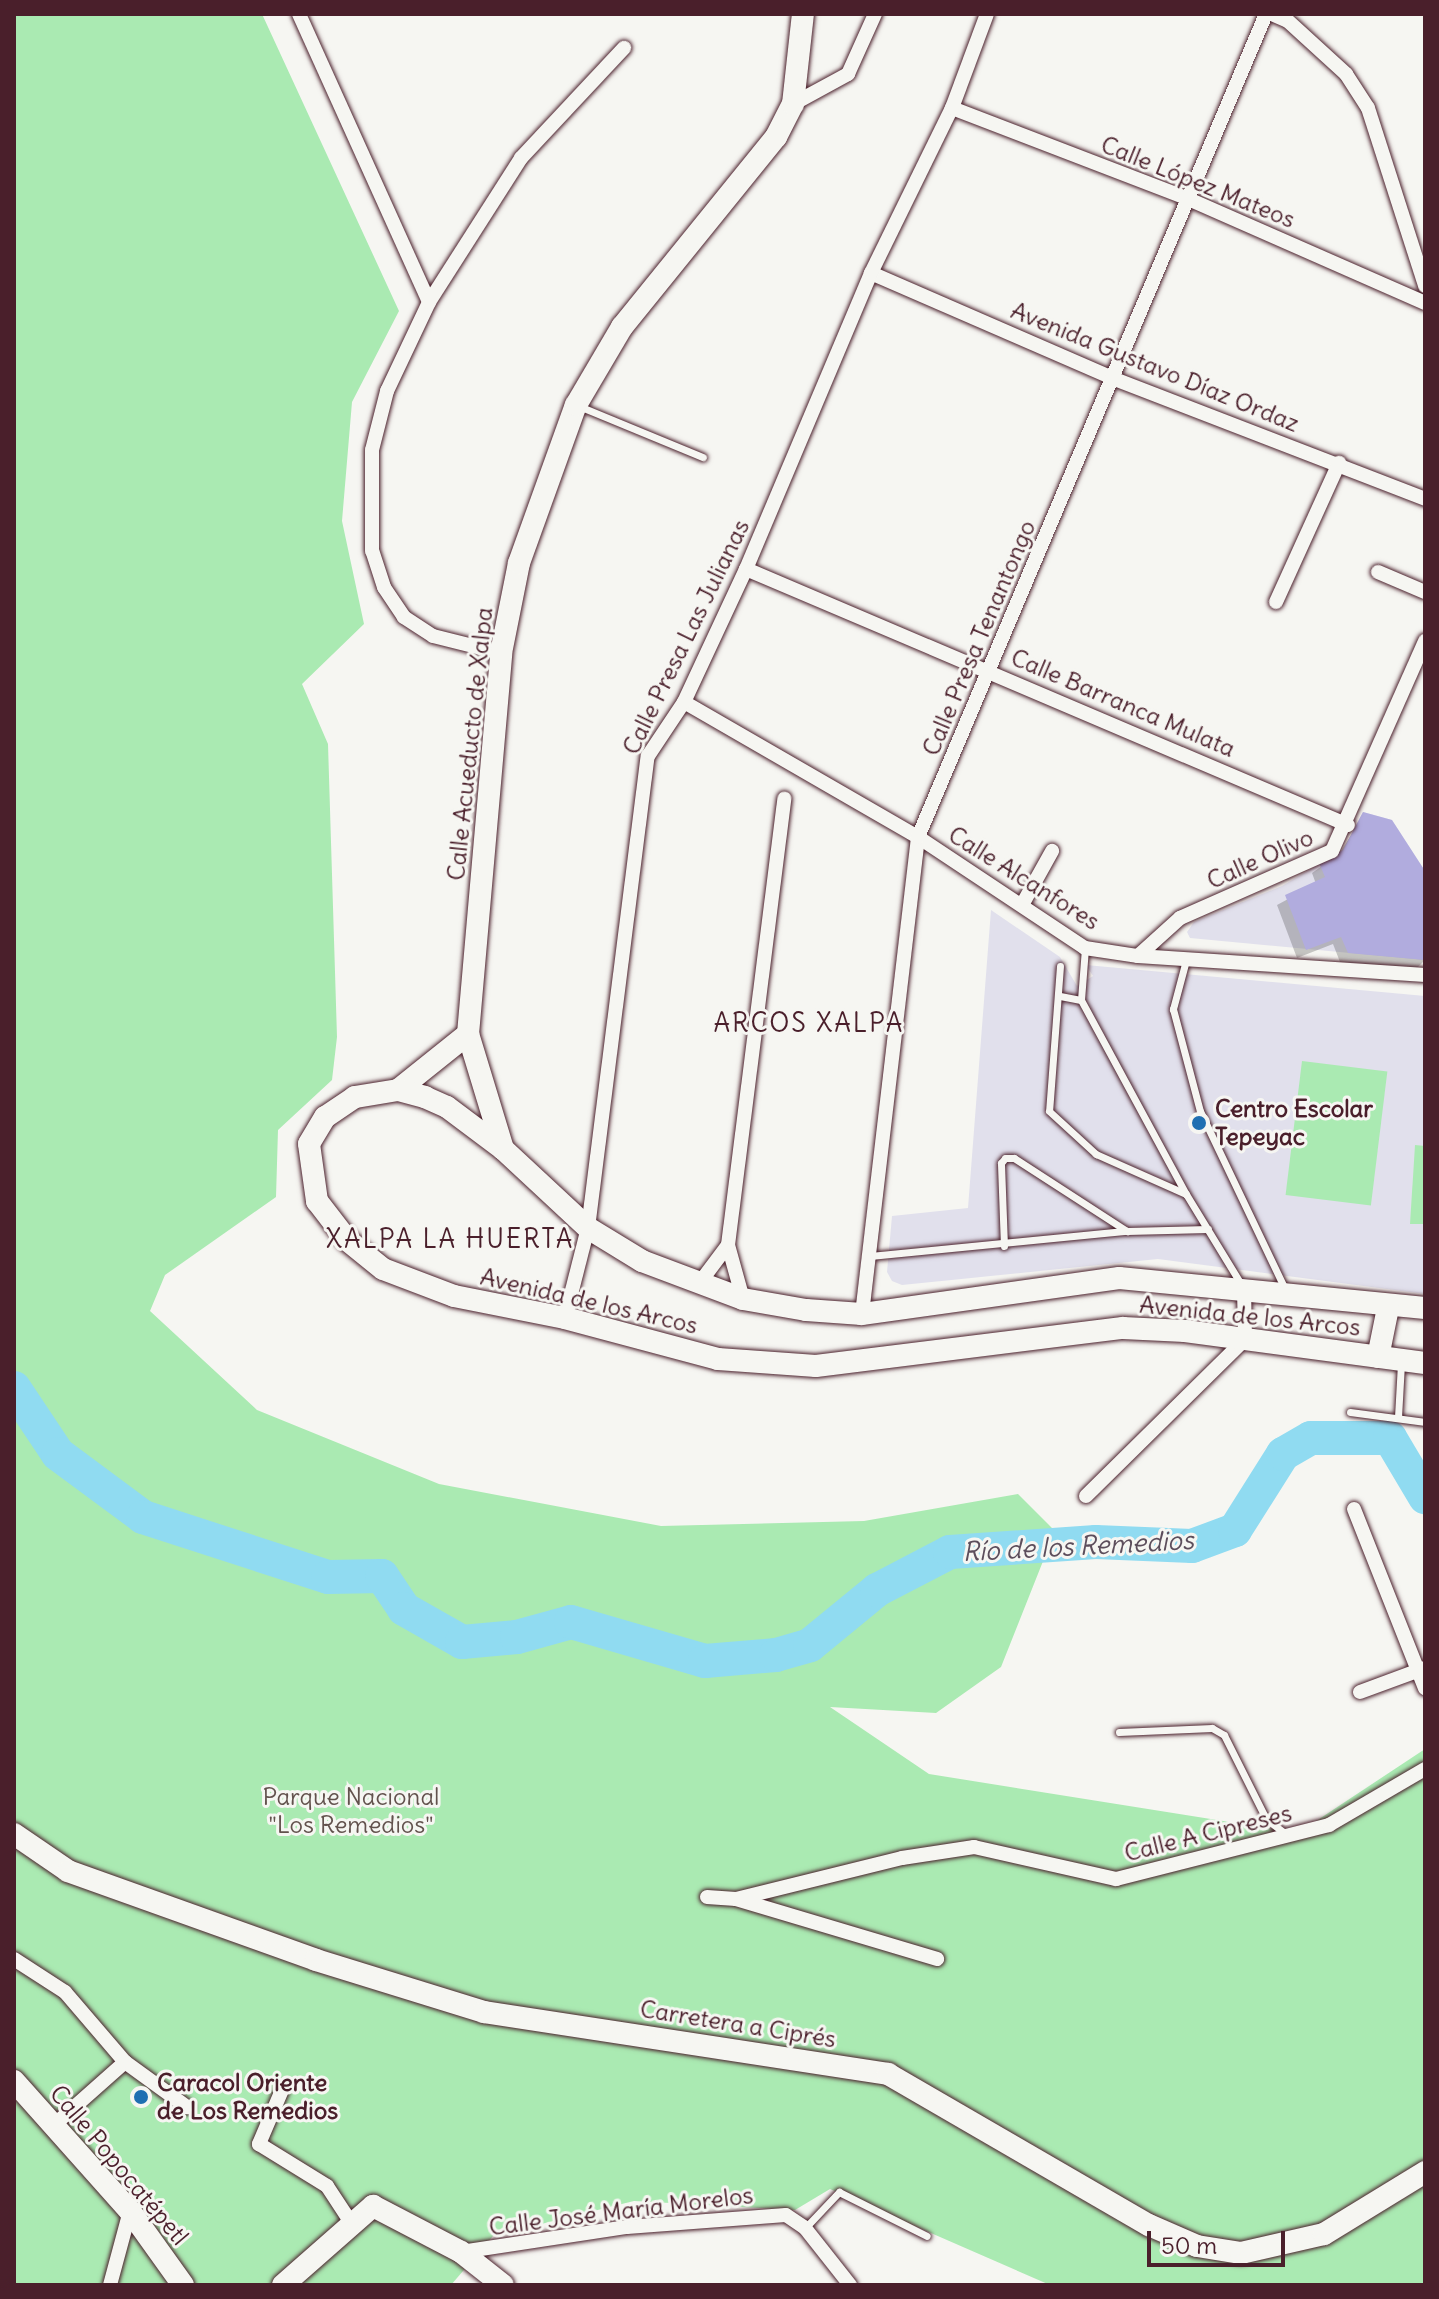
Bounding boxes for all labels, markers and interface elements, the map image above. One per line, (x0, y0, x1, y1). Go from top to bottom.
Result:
street label: Calle López Mateos (1097, 130, 1299, 234)
street label: Avenida Gustavo Díaz Ordaz (1007, 296, 1303, 438)
street label: Calle Presa Las Julianas (617, 515, 755, 759)
street label: Calle Presa Tenantongo (916, 516, 1042, 760)
street label: Calle Acueducto de Xalpa (441, 606, 499, 882)
street label: Calle Barranca Mulata (1007, 643, 1239, 763)
street label: Calle Alcanfores (943, 820, 1105, 936)
street label: Calle Olivo (1202, 823, 1318, 895)
district label: ARCOS XALPA (713, 1007, 905, 1039)
place label: Centro Escolar Tepeyac (1215, 1095, 1373, 1151)
marker: Centro Escolar Tepeyac (1190, 1114, 1208, 1132)
district label: XALPA LA HUERTA (326, 1223, 574, 1255)
street label: Avenida de los Arcos (478, 1262, 700, 1340)
street label: Avenida de los Arcos (1138, 1290, 1362, 1342)
water label: Río de los Remedios (962, 1524, 1194, 1568)
park label: Parque Nacional "Los Remedios" (263, 1783, 439, 1839)
street label: Calle A Cipreses (1121, 1798, 1295, 1868)
street label: Carretera a Ciprés (638, 1994, 838, 2054)
place label: Caracol Oriente de Los Remedios (157, 2069, 338, 2125)
street label: Calle Popocatépetl (44, 2079, 194, 2251)
marker: Caracol Oriente de Los Remedios (132, 2088, 150, 2106)
street label: Calle José María Morelos (487, 2180, 755, 2242)
scale bar (1151, 2215, 1289, 2265)
text: 50 m (1161, 2230, 1217, 2260)

